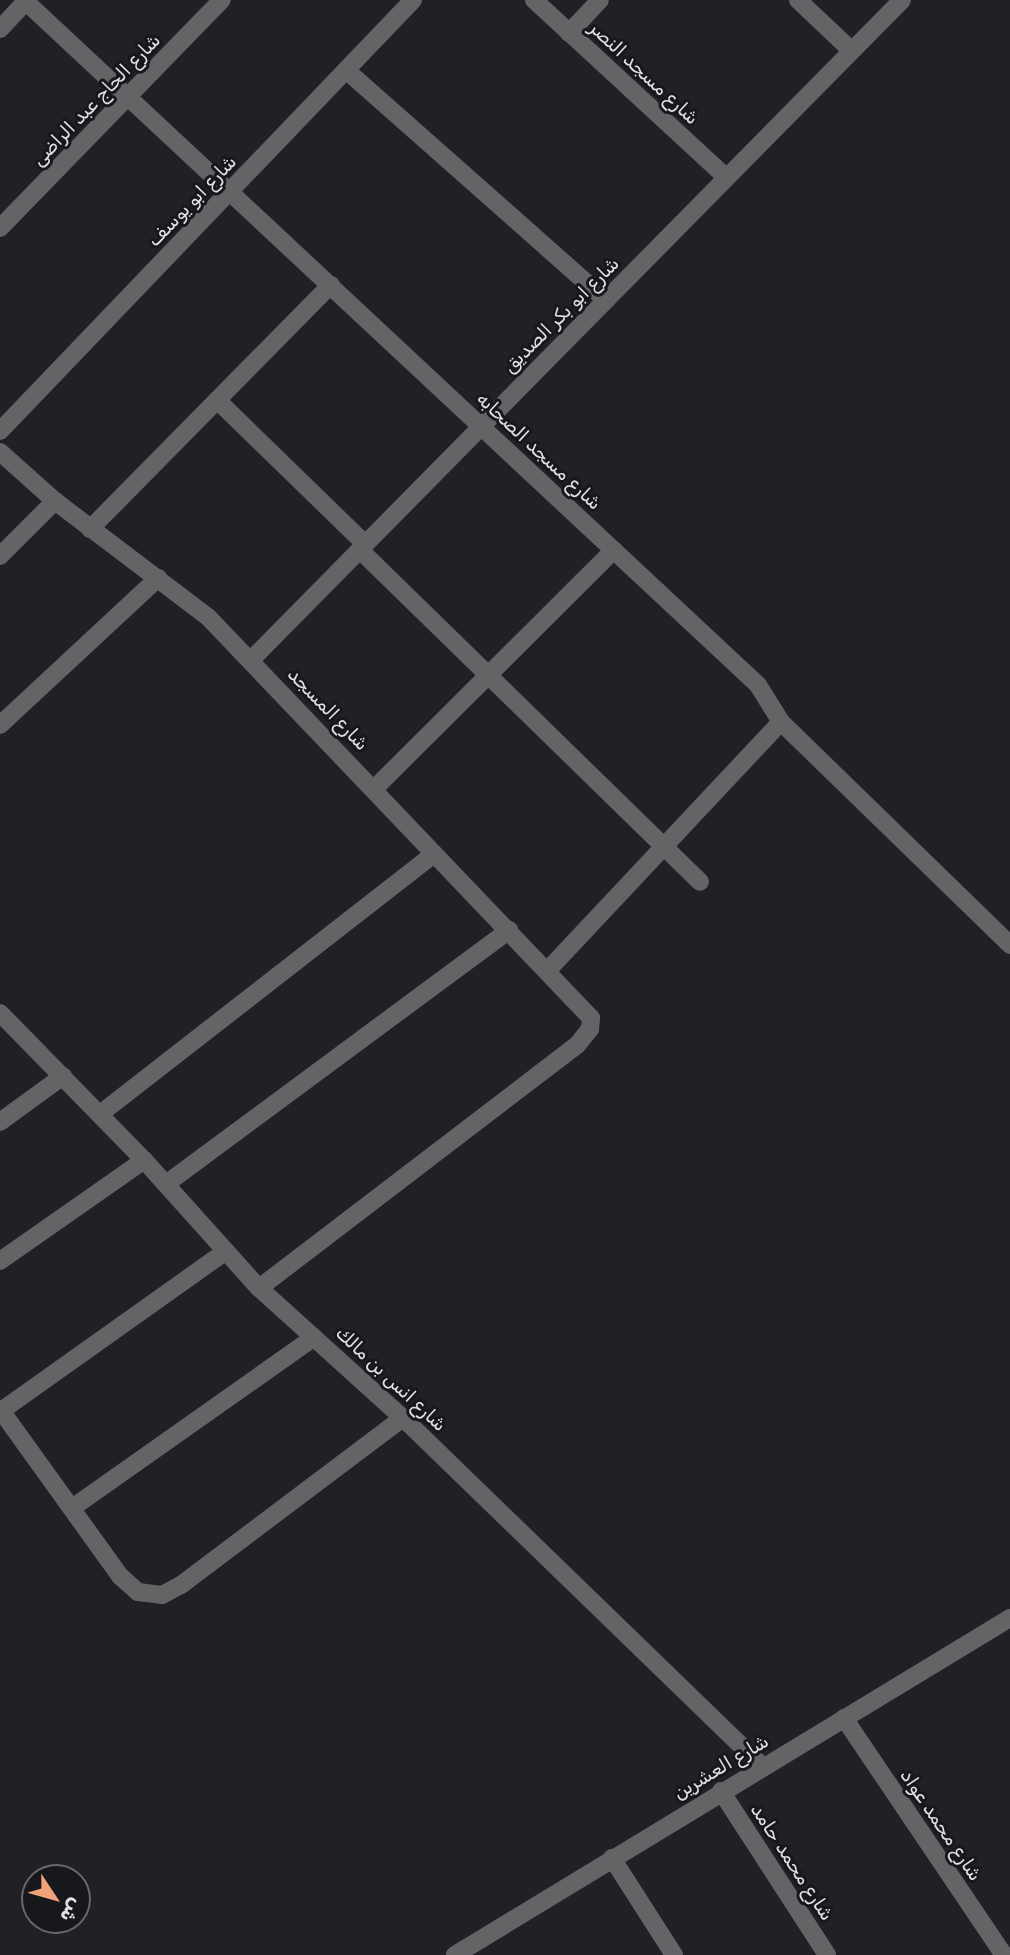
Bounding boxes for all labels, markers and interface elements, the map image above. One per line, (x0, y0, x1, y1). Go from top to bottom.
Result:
street label: شارع مسجد النصر (585, 17, 703, 129)
street label: شارع الحاج عبد الراضى (27, 29, 165, 171)
street label: شارع ابو يوسف (143, 151, 241, 251)
street label: شارع ابو بكر الصديق (498, 252, 624, 378)
street label: شارع مسجد الصحابه (472, 387, 606, 515)
street label: شارع المسجد (283, 663, 373, 755)
street label: شارع انس بن مالك (331, 1322, 451, 1436)
street label: شارع العشرين (669, 1730, 773, 1804)
street label: شارع محمد عواد (895, 1765, 987, 1885)
street label: شارع محمد حامد (746, 1799, 838, 1925)
north arrow (21, 1864, 91, 1934)
text: ش (55, 1894, 88, 1927)

